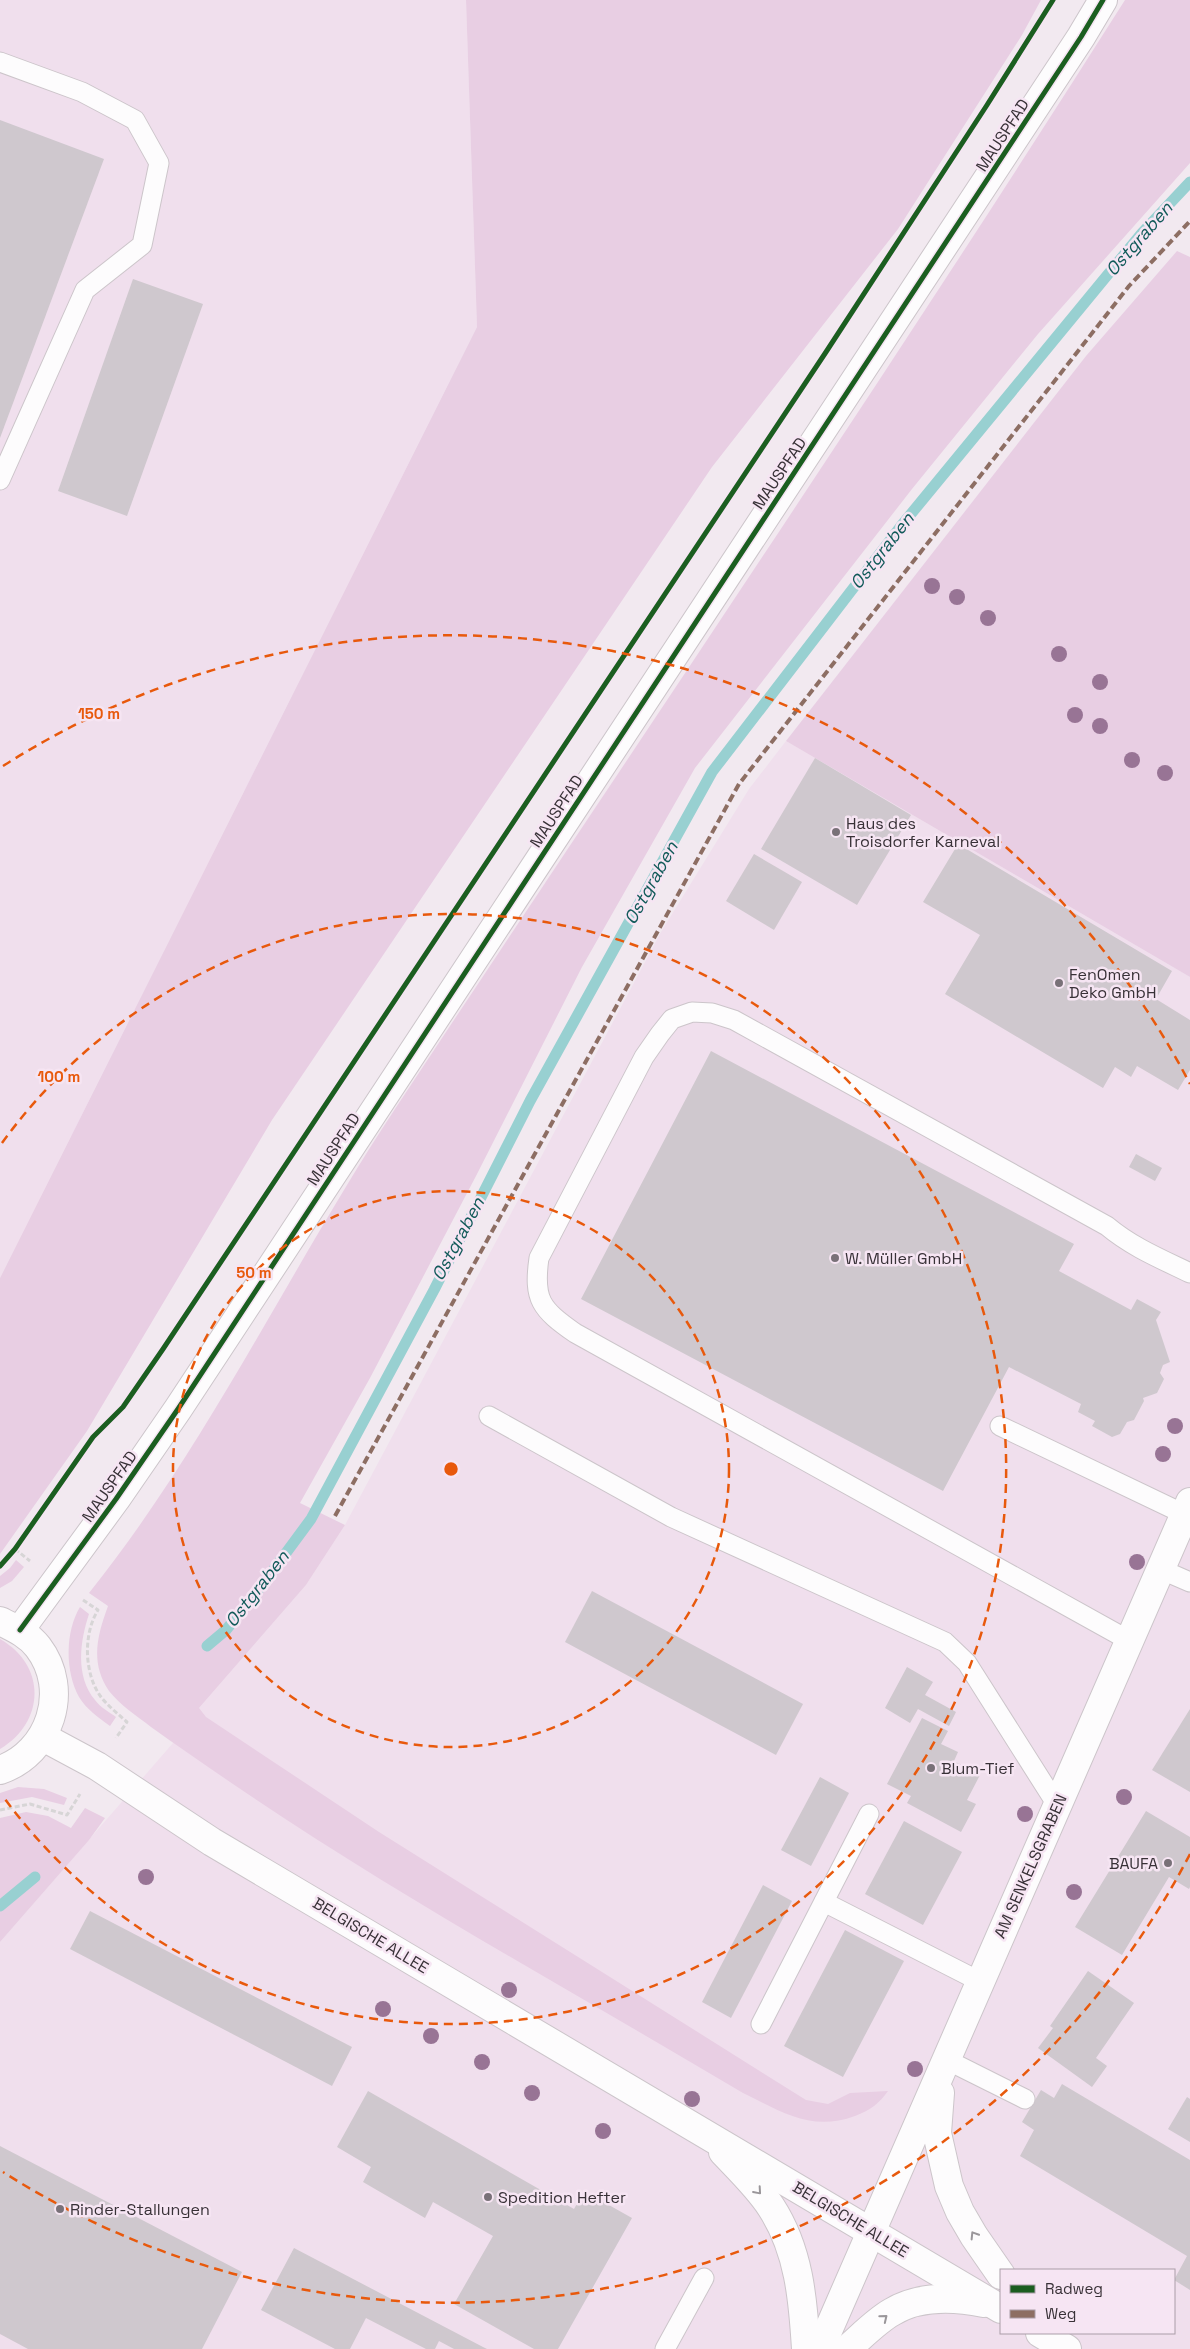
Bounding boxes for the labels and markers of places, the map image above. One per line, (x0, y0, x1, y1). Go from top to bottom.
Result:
place label: Haus des Troisdorfer Karneval (846, 813, 1000, 852)
marker: Haus des Troisdorfer Karneval (830, 826, 842, 838)
place label: FenOmen Deko GmbH (1069, 964, 1156, 1003)
marker: FenOmen Deko GmbH (1053, 977, 1065, 989)
place label: W. Müller GmbH (845, 1248, 962, 1269)
marker: W. Müller GmbH (829, 1252, 841, 1264)
centre of rings (442, 1460, 460, 1478)
place label: Blum-Tief (941, 1758, 1014, 1779)
marker: Blum-Tief (925, 1762, 937, 1774)
place label: BAUFA (1109, 1853, 1158, 1874)
marker: BAUFA (1162, 1857, 1174, 1869)
place label: Spedition Hefter (498, 2187, 626, 2208)
marker: Spedition Hefter (482, 2191, 494, 2203)
place label: Rinder-Stallungen (70, 2199, 210, 2220)
marker: Rinder-Stallungen (54, 2203, 66, 2215)

